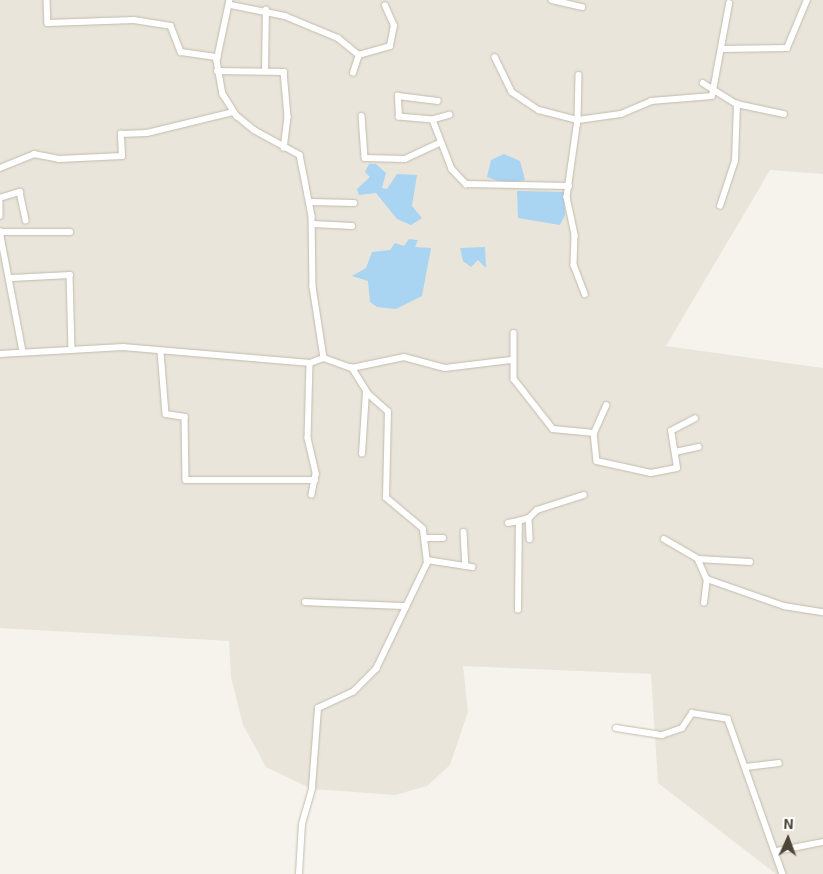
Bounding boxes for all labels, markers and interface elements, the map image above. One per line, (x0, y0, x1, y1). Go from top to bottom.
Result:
north arrow (763, 814, 813, 864)
text: N (783, 815, 794, 832)

